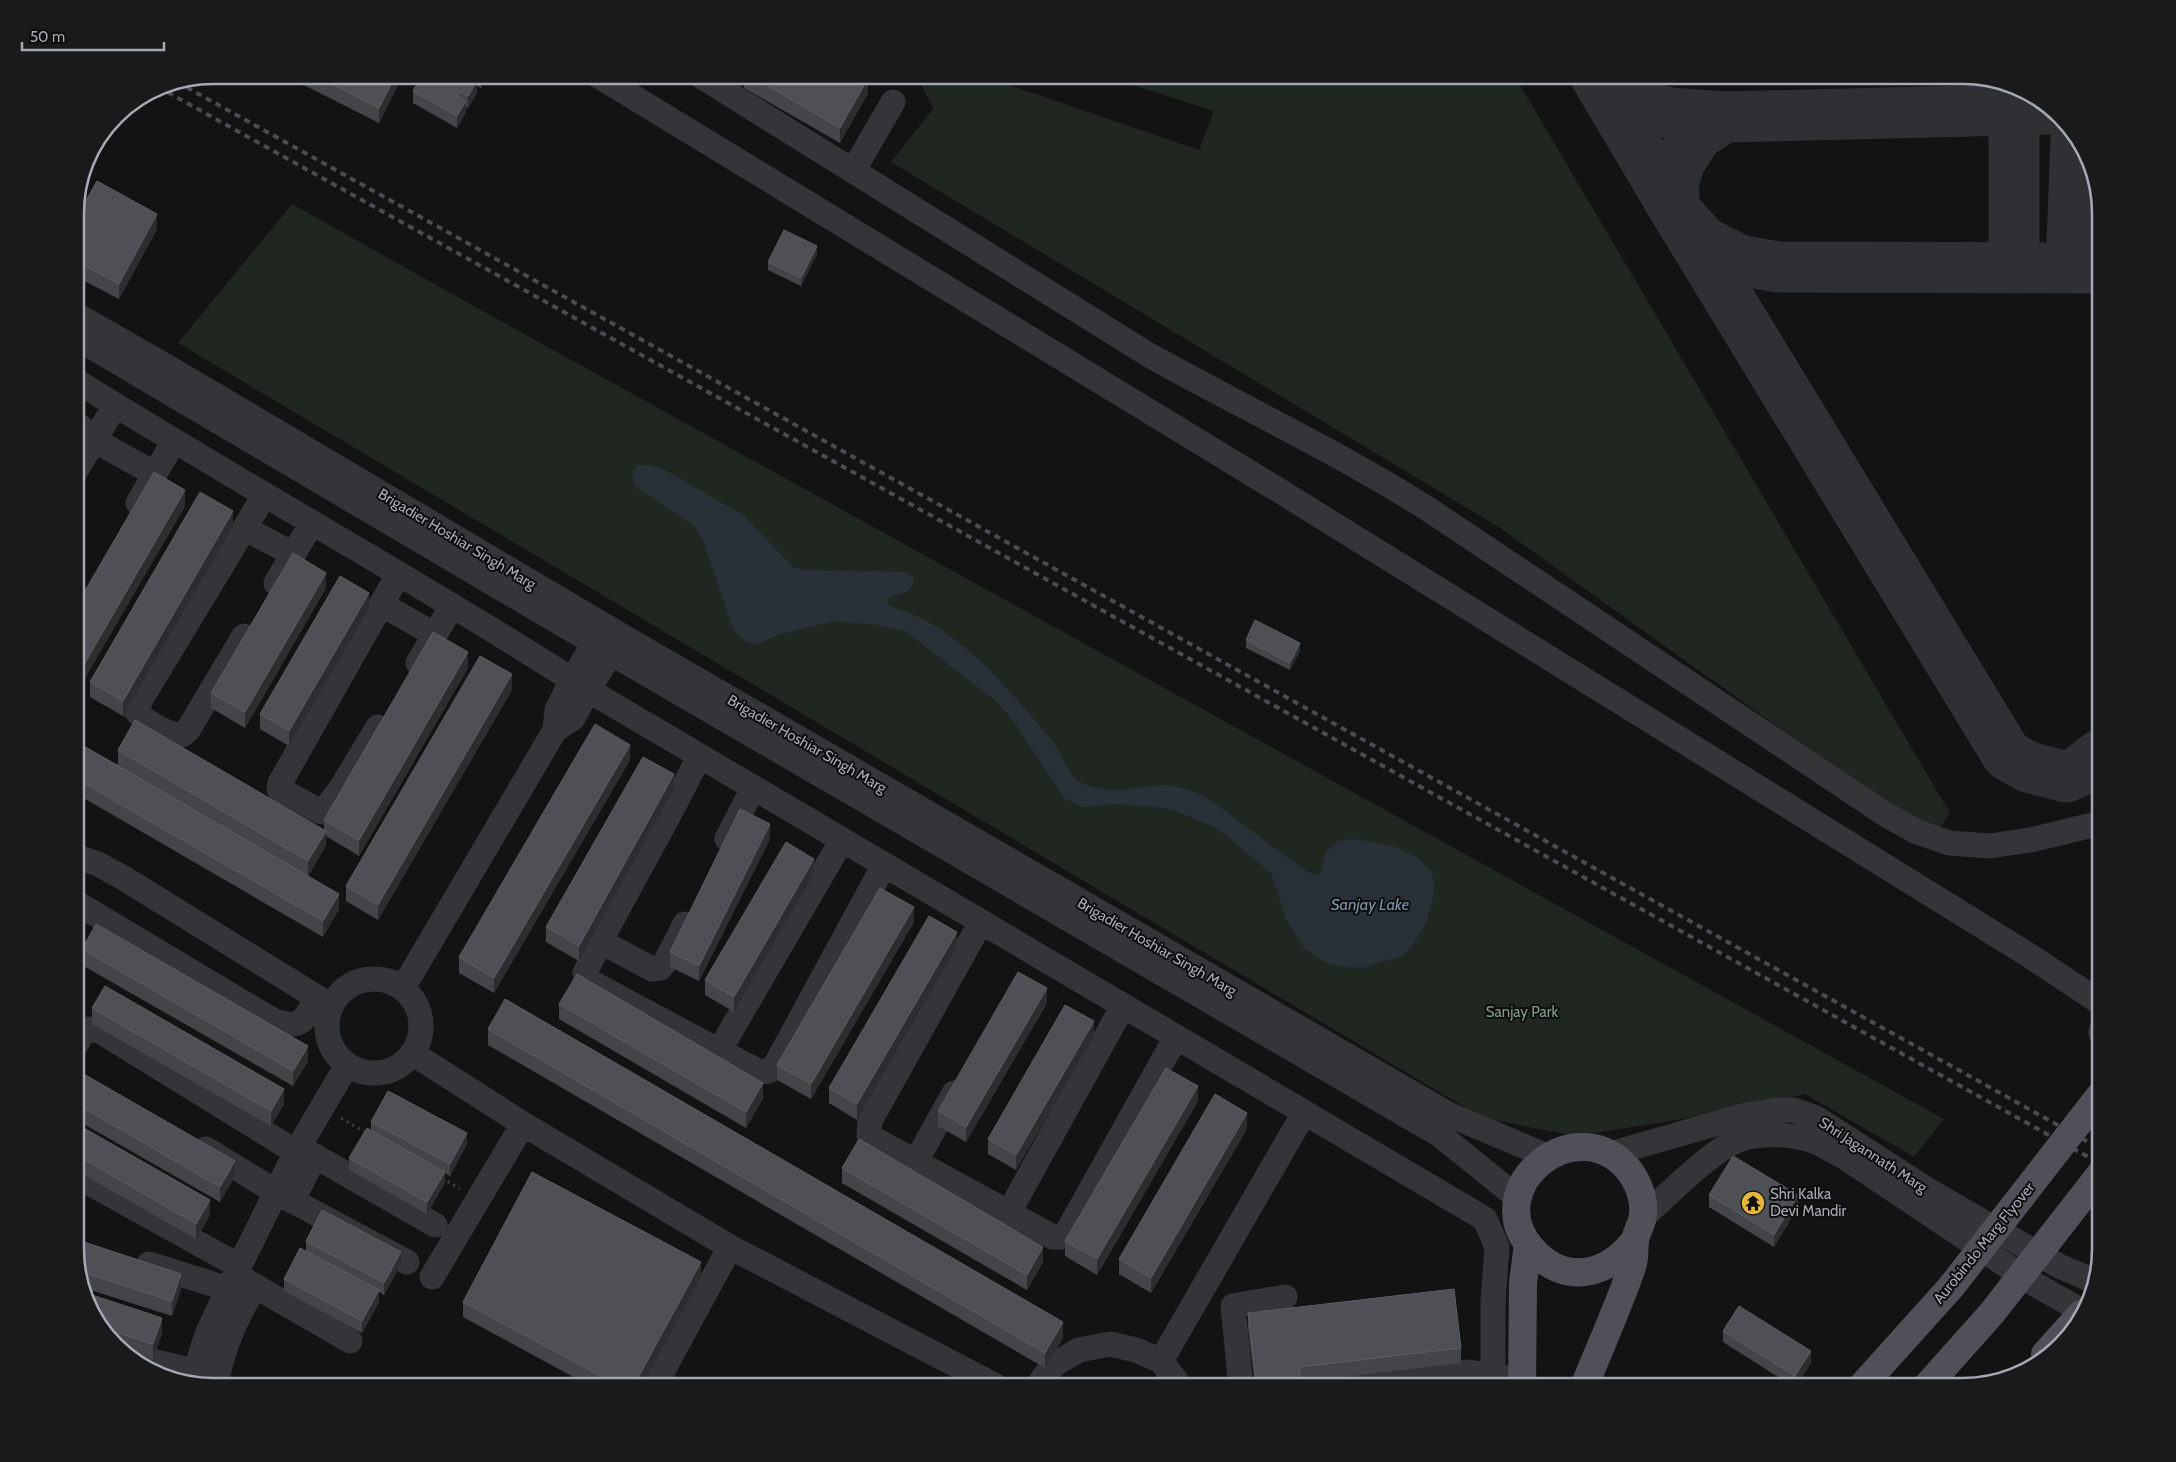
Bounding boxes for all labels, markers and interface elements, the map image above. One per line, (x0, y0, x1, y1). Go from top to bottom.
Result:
scale bar (22, 20, 165, 52)
text: 50 m (30, 28, 65, 46)
street label: Brigadier Hoshiar Singh Marg (375, 485, 540, 594)
street label: Brigadier Hoshiar Singh Marg (724, 691, 890, 797)
street label: Brigadier Hoshiar Singh Marg (1074, 894, 1240, 1000)
water label: Sanjay Lake (1331, 895, 1409, 914)
park label: Sanjay Park (1486, 1003, 1558, 1021)
street label: Shri Jagannath Marg (1815, 1113, 1931, 1197)
street label: Aurobindo Marg Flyover (1930, 1179, 2039, 1307)
place label: Shri Kalka Devi Mandir (1770, 1185, 1847, 1220)
temple icon: Shri Kalka Devi Mandir (1740, 1190, 1766, 1216)

